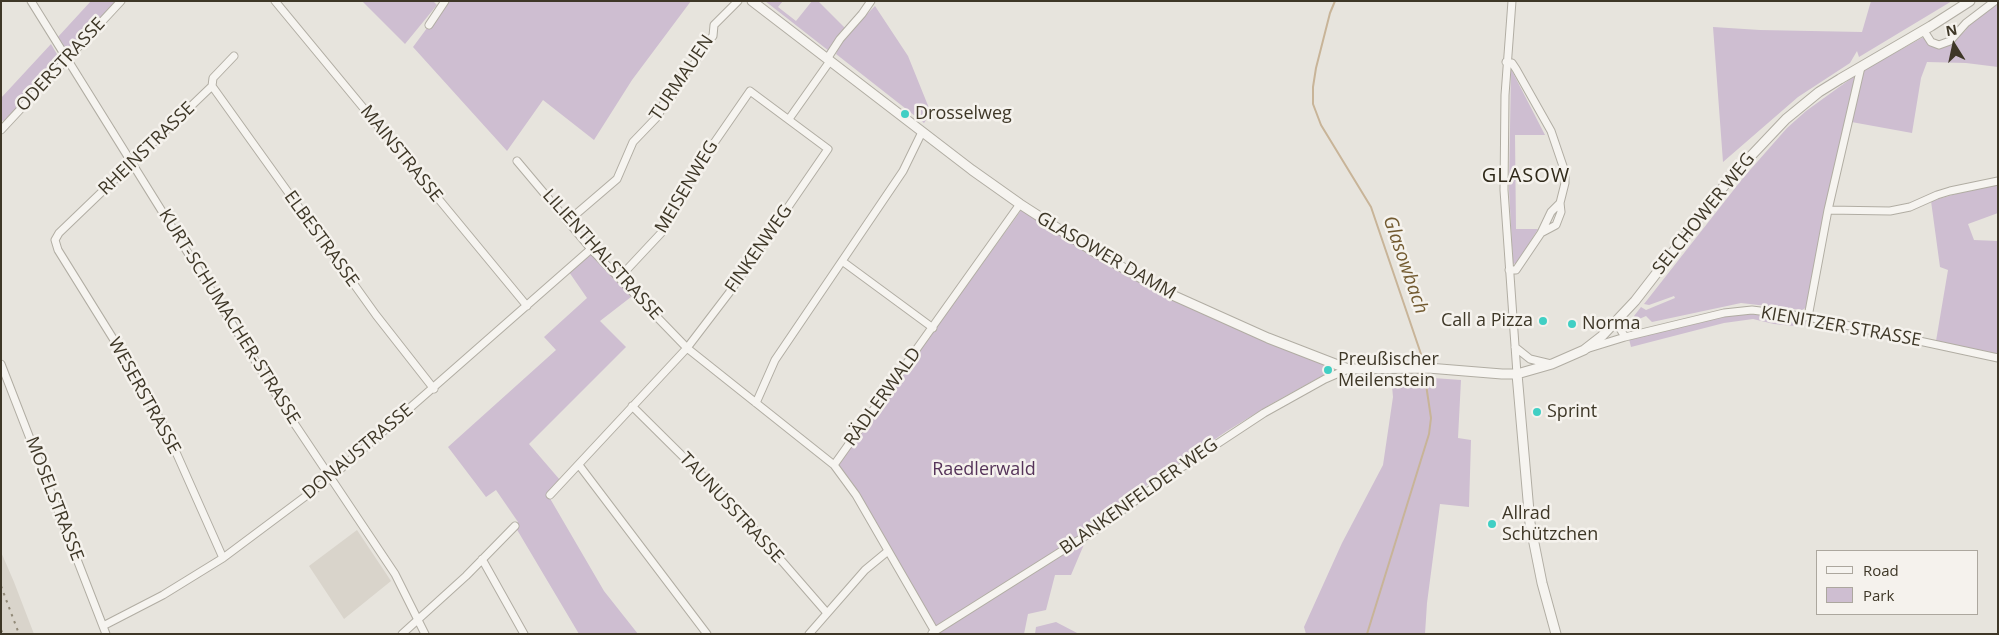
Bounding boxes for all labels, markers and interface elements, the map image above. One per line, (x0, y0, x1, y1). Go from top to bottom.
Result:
street label: ODERSTRASSE (12, 14, 110, 116)
text: N (1944, 19, 1959, 40)
north arrow (1929, 20, 1979, 70)
street label: TURMAUEN (646, 31, 718, 125)
street label: RHEINSTRASSE (95, 98, 199, 200)
street label: MAINSTRASSE (355, 101, 447, 207)
place label: Drosselweg (915, 103, 1012, 125)
marker: Drosselweg (899, 108, 911, 120)
street label: MEISENWEG (651, 137, 723, 237)
street label: SELCHOWER WEG (1648, 149, 1760, 279)
district label: GLASOW (1481, 164, 1571, 188)
street label: LILIENTHALSTRASSE (538, 185, 666, 325)
street label: ELBESTRASSE (279, 187, 363, 291)
street label: FINKENWEG (721, 201, 797, 297)
street label: KURT-SCHUMACHER-STRASSE (154, 205, 304, 429)
street label: GLASOWER DAMM (1033, 207, 1179, 305)
water label: Glasowbach (1378, 213, 1432, 317)
street label: KIENITZER STRASSE (1759, 302, 1923, 352)
place label: Call a Pizza (1441, 310, 1533, 332)
place label: Norma (1582, 313, 1640, 335)
marker: Call a Pizza (1537, 315, 1549, 327)
marker: Norma (1566, 318, 1578, 330)
street label: WESERSTRASSE (103, 334, 185, 458)
street label: RÄDLERWALD (840, 344, 926, 450)
place label: Preußischer Meilenstein (1338, 349, 1439, 392)
marker: Preußischer Meilenstein (1322, 364, 1334, 376)
street label: DONAUSTRASSE (299, 400, 417, 504)
place label: Sprint (1547, 401, 1597, 423)
marker: Sprint (1531, 406, 1543, 418)
street label: MOSELSTRASSE (20, 434, 88, 564)
street label: BLANKENFELDER WEG (1056, 434, 1222, 560)
street label: TAUNUSSTRASSE (674, 448, 788, 568)
park label: Raedlerwald (932, 459, 1036, 481)
place label: Allrad Schützchen (1502, 503, 1598, 546)
marker: Allrad Schützchen (1486, 518, 1498, 530)
legend (1816, 550, 1979, 615)
text: Road (1863, 560, 1899, 580)
text: Park (1863, 585, 1894, 605)

